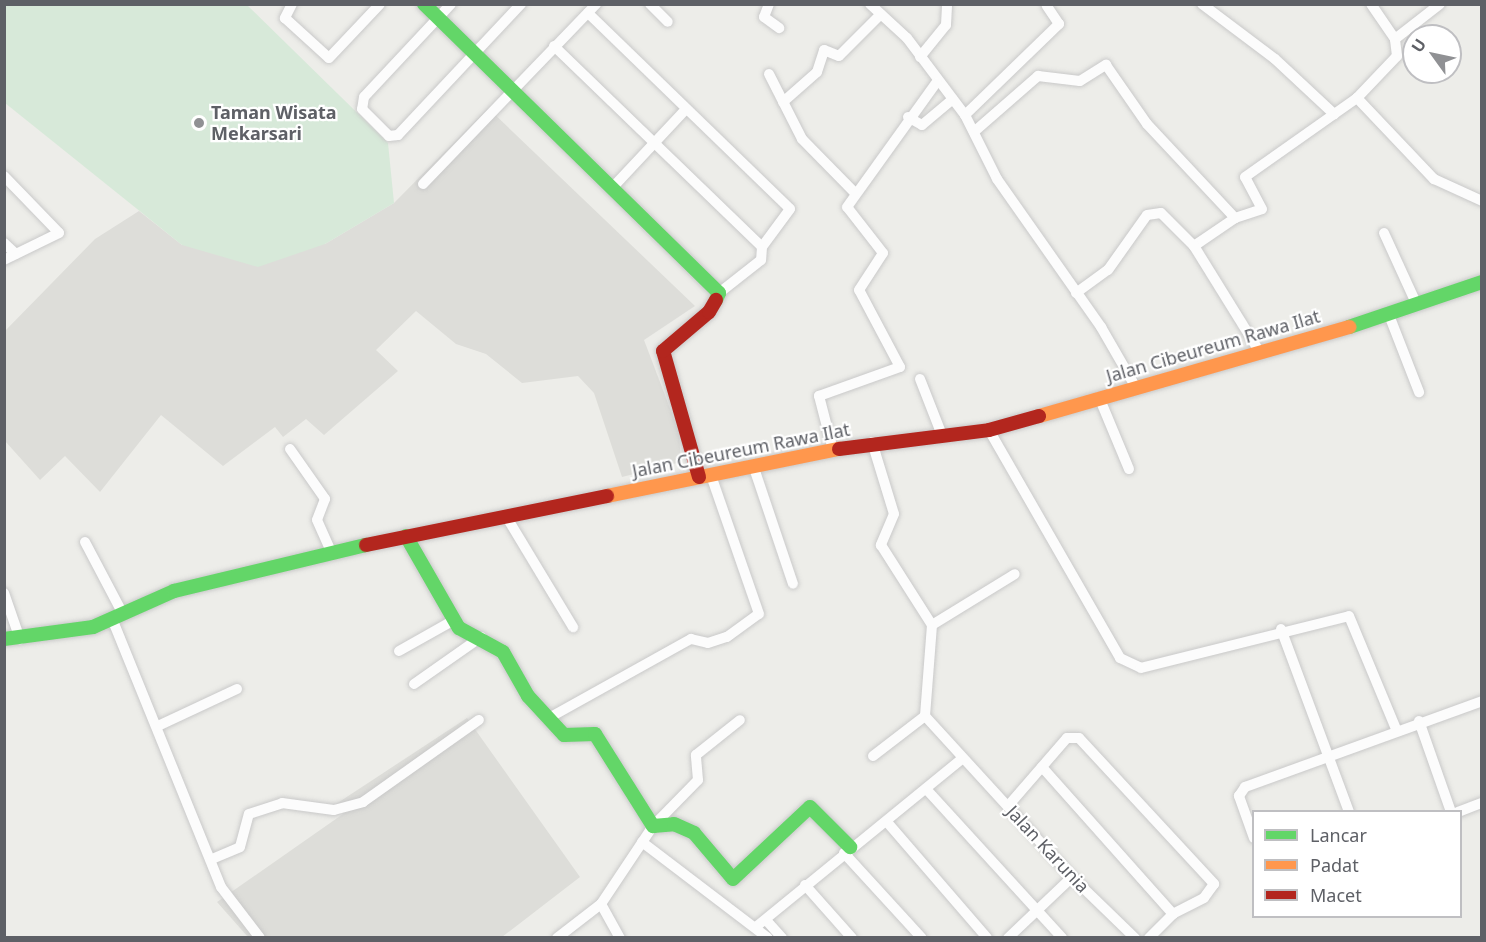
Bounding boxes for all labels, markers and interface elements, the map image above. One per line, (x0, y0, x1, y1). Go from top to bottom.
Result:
north arrow (1402, 24, 1462, 84)
text: U (1406, 34, 1431, 56)
place label: Taman Wisata Mekarsari (211, 102, 337, 144)
marker: Taman Wisata Mekarsari (192, 116, 206, 130)
street label: Jalan Cibeureum Rawa Ilat (1104, 305, 1322, 387)
street label: Jalan Cibeureum Rawa Ilat (630, 418, 852, 482)
street label: Jalan Karunia (1002, 801, 1094, 897)
legend (1252, 810, 1462, 918)
text: Lancar (1310, 823, 1367, 847)
text: Padat (1310, 853, 1359, 877)
text: Macet (1310, 883, 1362, 907)

